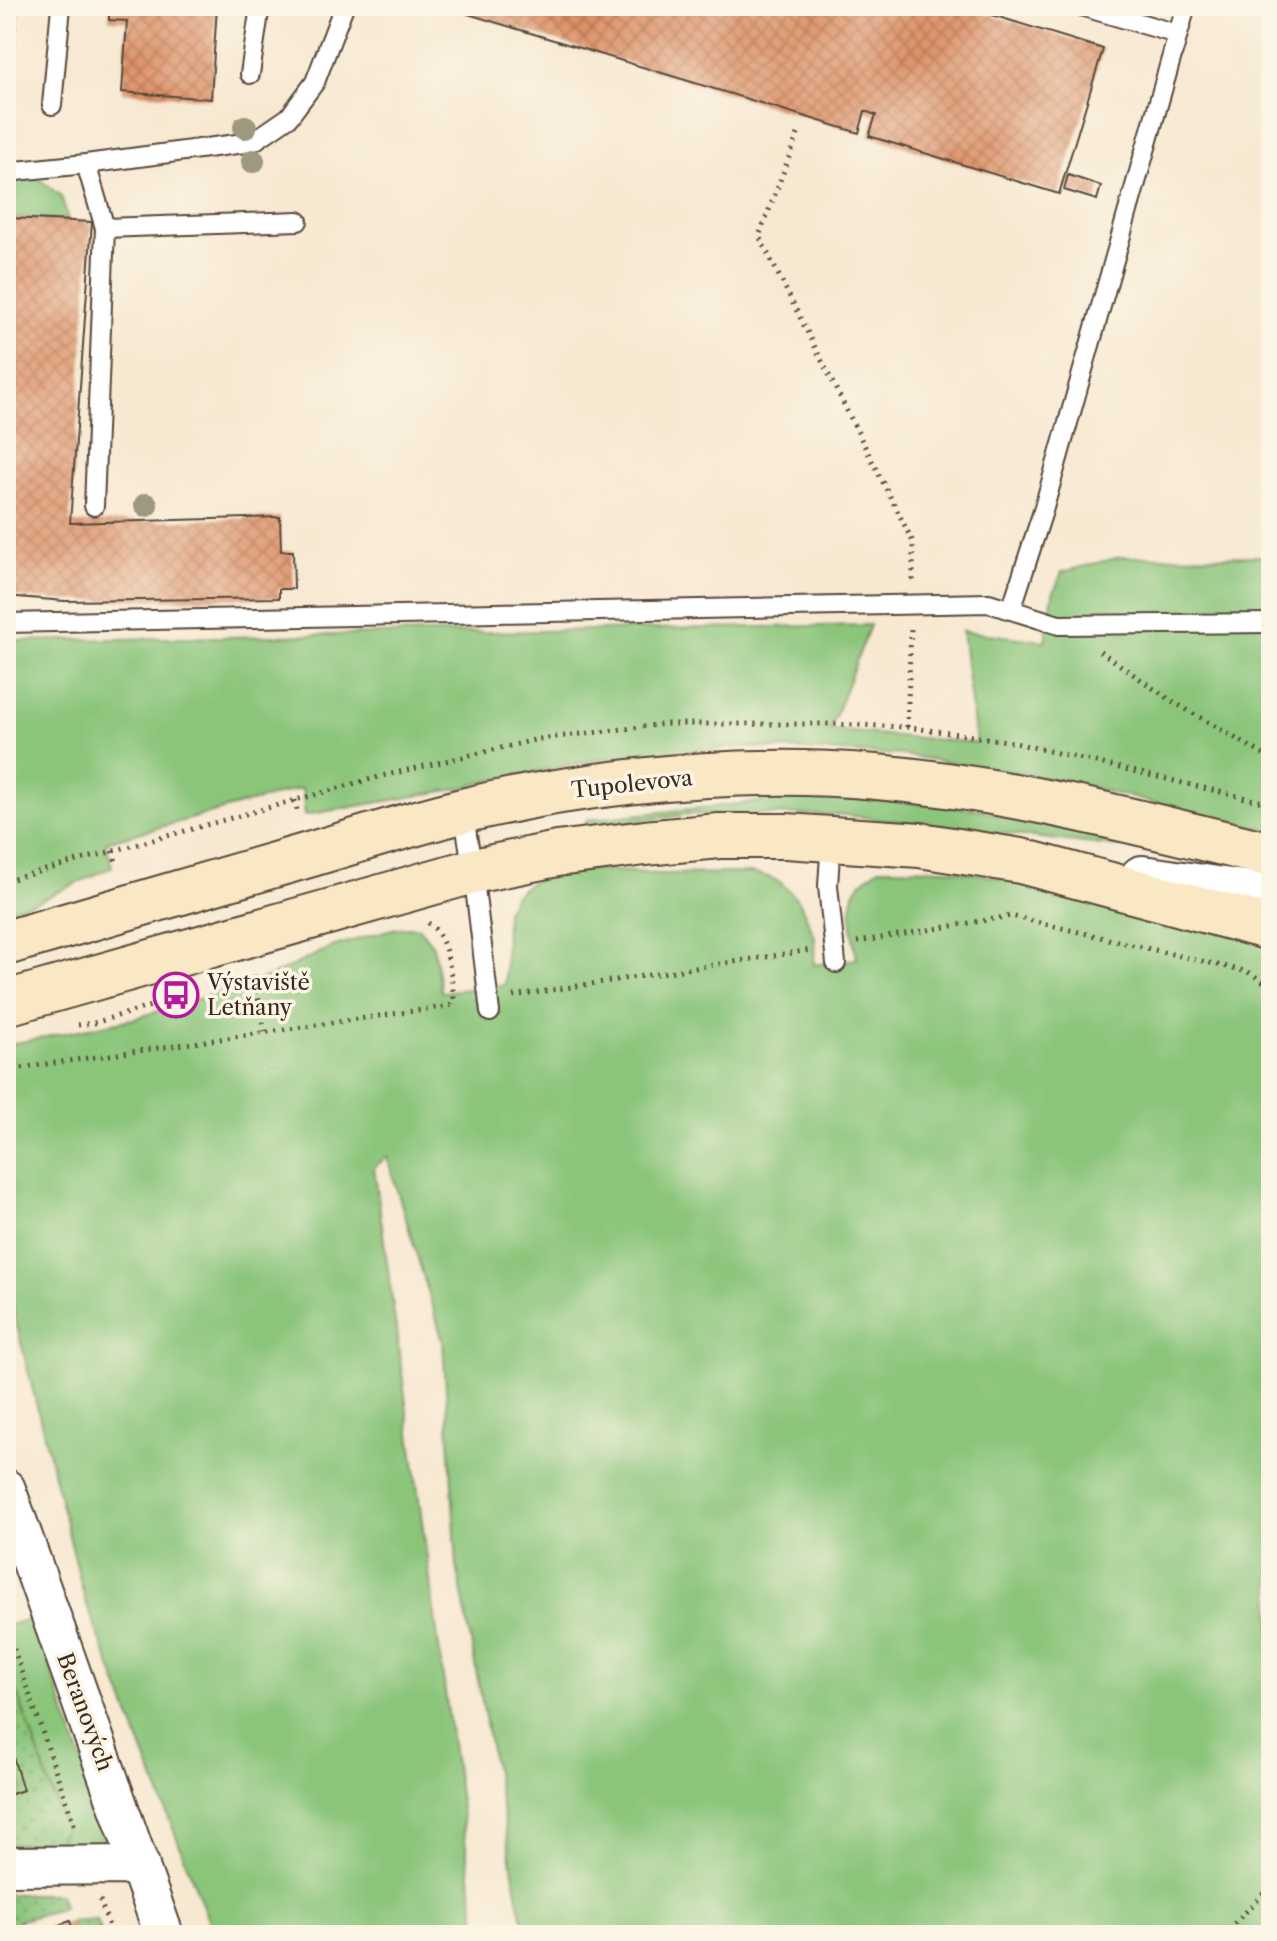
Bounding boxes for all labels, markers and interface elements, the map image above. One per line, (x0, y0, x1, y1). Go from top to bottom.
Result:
street label: Tupolevova (570, 764, 694, 804)
place label: Výstaviště Letňany (206, 969, 310, 1021)
bus stop icon: Výstaviště Letňany (152, 971, 200, 1019)
street label: Beranových (51, 1649, 119, 1775)

